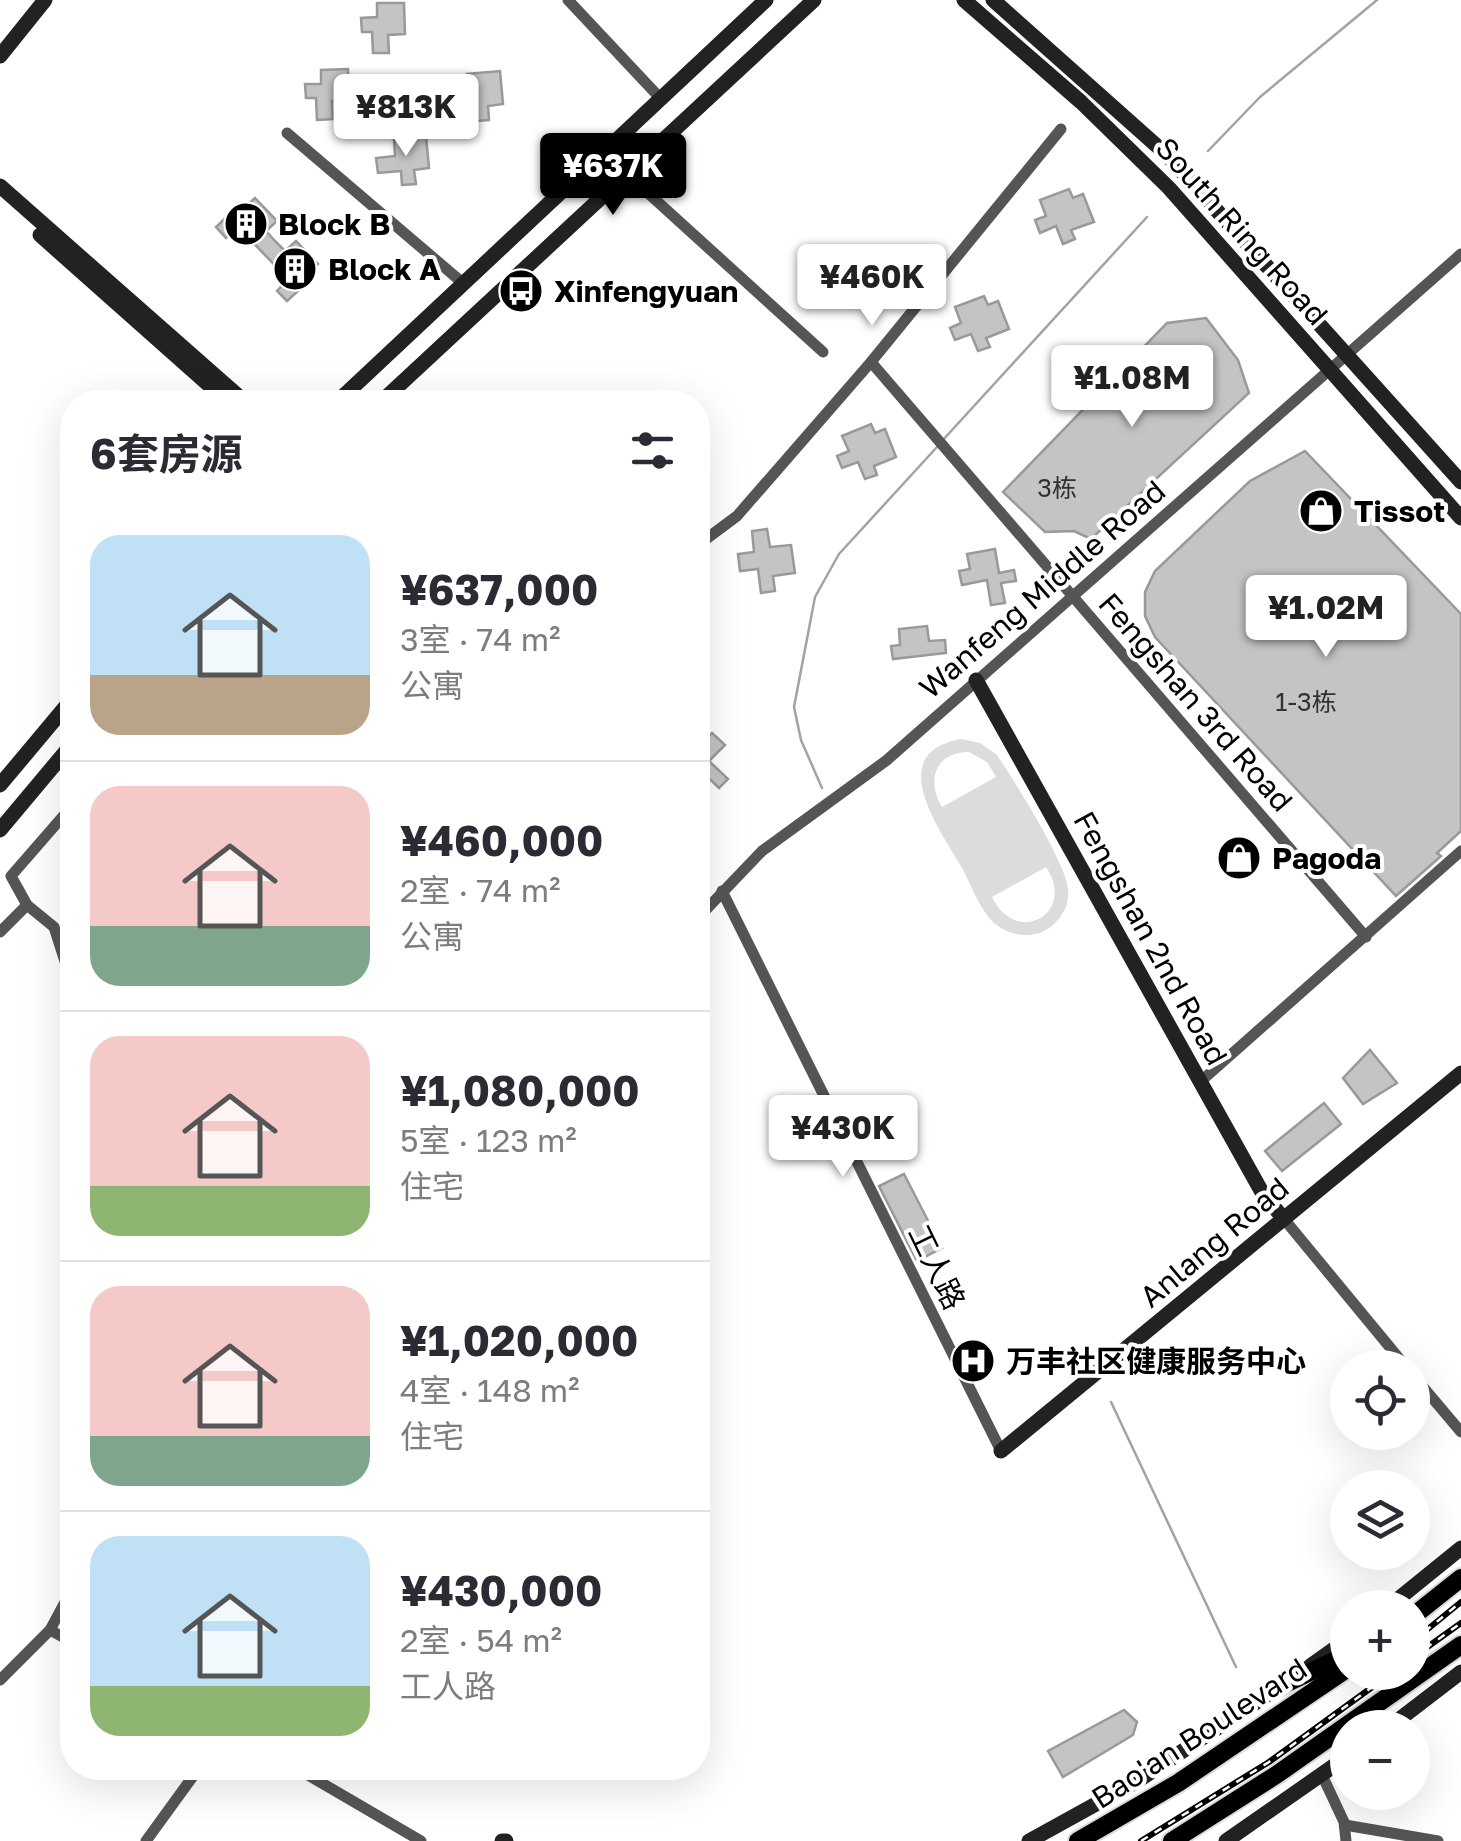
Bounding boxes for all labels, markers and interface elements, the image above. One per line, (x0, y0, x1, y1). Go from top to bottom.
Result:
pin: ¥813K (336, 74, 476, 159)
text: ¥813K (356, 87, 456, 125)
street label: South Ring Road (1148, 130, 1336, 332)
pin: ¥637K (543, 133, 683, 218)
text: ¥637K (562, 146, 664, 184)
building icon: Block B (223, 201, 269, 247)
place label: Block B (278, 206, 390, 242)
pin: ¥460K (802, 244, 942, 329)
building icon: Block A (272, 246, 318, 292)
place label: Block A (328, 251, 441, 287)
text: ¥460K (819, 257, 925, 295)
bus stop icon: Xinfengyuan (498, 268, 544, 314)
place label: Xinfengyuan (554, 273, 738, 309)
pin: ¥1.08M (1051, 345, 1213, 430)
text: ¥1.08M (1073, 358, 1191, 396)
icon: filters (625, 423, 680, 478)
text: 6套房源 (90, 428, 243, 478)
street label: Wanfeng Middle Road (912, 472, 1172, 706)
house number: 3栋 (1037, 472, 1077, 503)
shop icon: Tissot (1298, 488, 1344, 534)
place label: Tissot (1354, 493, 1445, 529)
text: ¥637,000 (400, 564, 598, 614)
icon: home (170, 575, 290, 695)
pin: ¥1.02M (1245, 575, 1407, 660)
street label: Fengshan 3rd Road (1091, 585, 1301, 819)
text: ¥1.02M (1268, 588, 1384, 626)
text: 3室 · 74 m² (400, 620, 561, 658)
text: 公寓 (400, 666, 464, 704)
house number: 1-3栋 (1275, 686, 1337, 717)
street label: Fengshan 2nd Road (1066, 805, 1236, 1071)
text: ¥460,000 (400, 815, 603, 865)
icon: home (170, 826, 290, 946)
shop icon: Pagoda (1216, 835, 1262, 881)
place label: Pagoda (1272, 840, 1381, 876)
text: 2室 · 74 m² (400, 871, 560, 909)
text: 公寓 (400, 917, 464, 955)
text: ¥1,080,000 (400, 1065, 640, 1115)
icon: home (170, 1076, 290, 1196)
pin: ¥430K (773, 1095, 913, 1180)
text: ¥430K (791, 1108, 895, 1146)
text: 5室 · 123 m² (400, 1121, 577, 1159)
text: 住宅 (400, 1167, 464, 1205)
street label: Anlang Road (1132, 1169, 1296, 1315)
street label: 工人路 (901, 1219, 973, 1315)
text: ¥1,020,000 (400, 1315, 638, 1365)
icon: home (170, 1326, 290, 1446)
hospital icon: 万丰社区健康服务中心 (950, 1338, 996, 1384)
place label: 万丰社区健康服务中心 (1006, 1343, 1306, 1379)
map controls (1330, 1350, 1430, 1810)
button: locate (1330, 1350, 1430, 1450)
text: 4室 · 148 m² (400, 1371, 580, 1409)
text: 住宅 (400, 1417, 464, 1455)
button: layers (1330, 1470, 1430, 1570)
text: ¥430,000 (400, 1565, 602, 1615)
icon: home (170, 1576, 290, 1696)
button: + (1330, 1590, 1430, 1690)
text: 2室 · 54 m² (400, 1621, 562, 1659)
street label: Bao'an Boulevard (1085, 1650, 1313, 1816)
text: 工人路 (400, 1667, 496, 1705)
button: − (1330, 1710, 1430, 1810)

